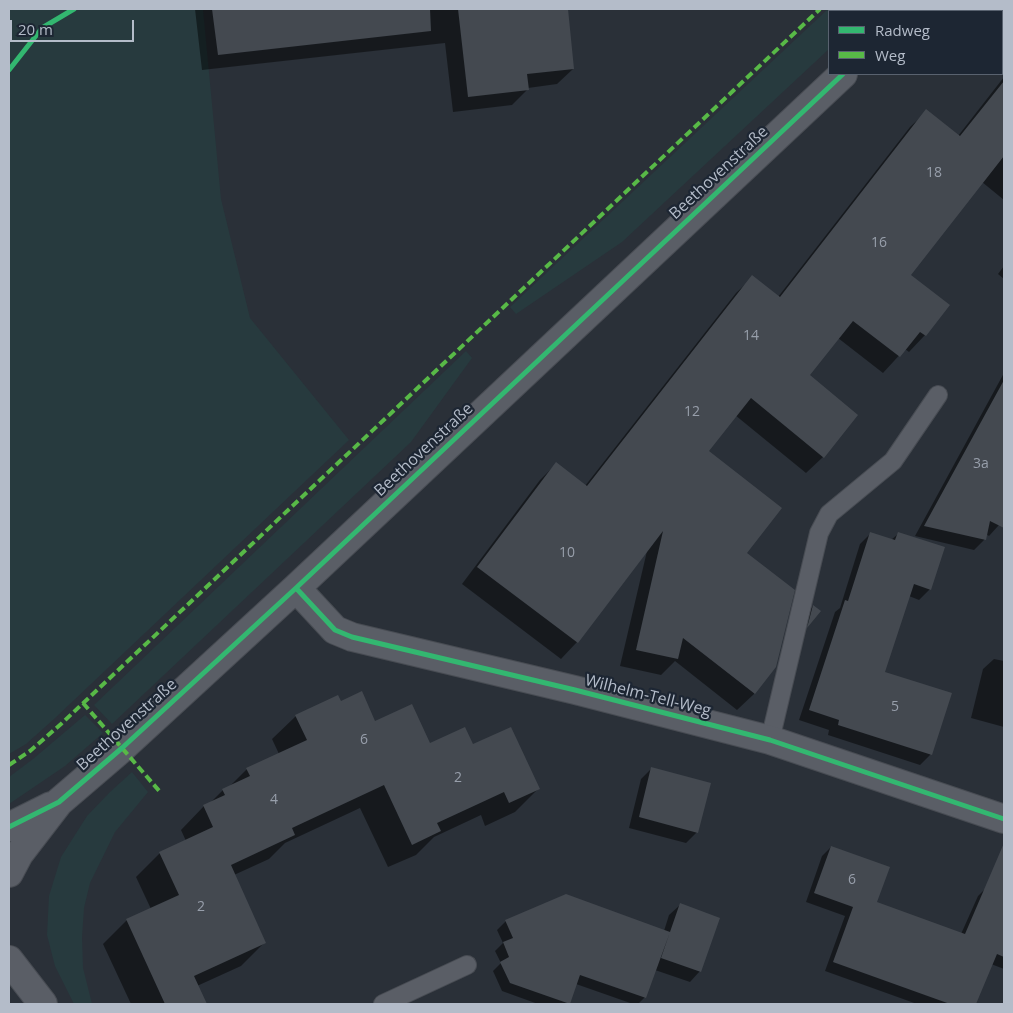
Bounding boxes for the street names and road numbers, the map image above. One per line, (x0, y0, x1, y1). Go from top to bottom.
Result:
street label: Beethovenstraße (666, 122, 772, 224)
street label: Beethovenstraße (371, 399, 477, 501)
street label: Wilhelm-Tell-Weg (583, 671, 713, 721)
street label: Beethovenstraße (73, 675, 181, 775)

